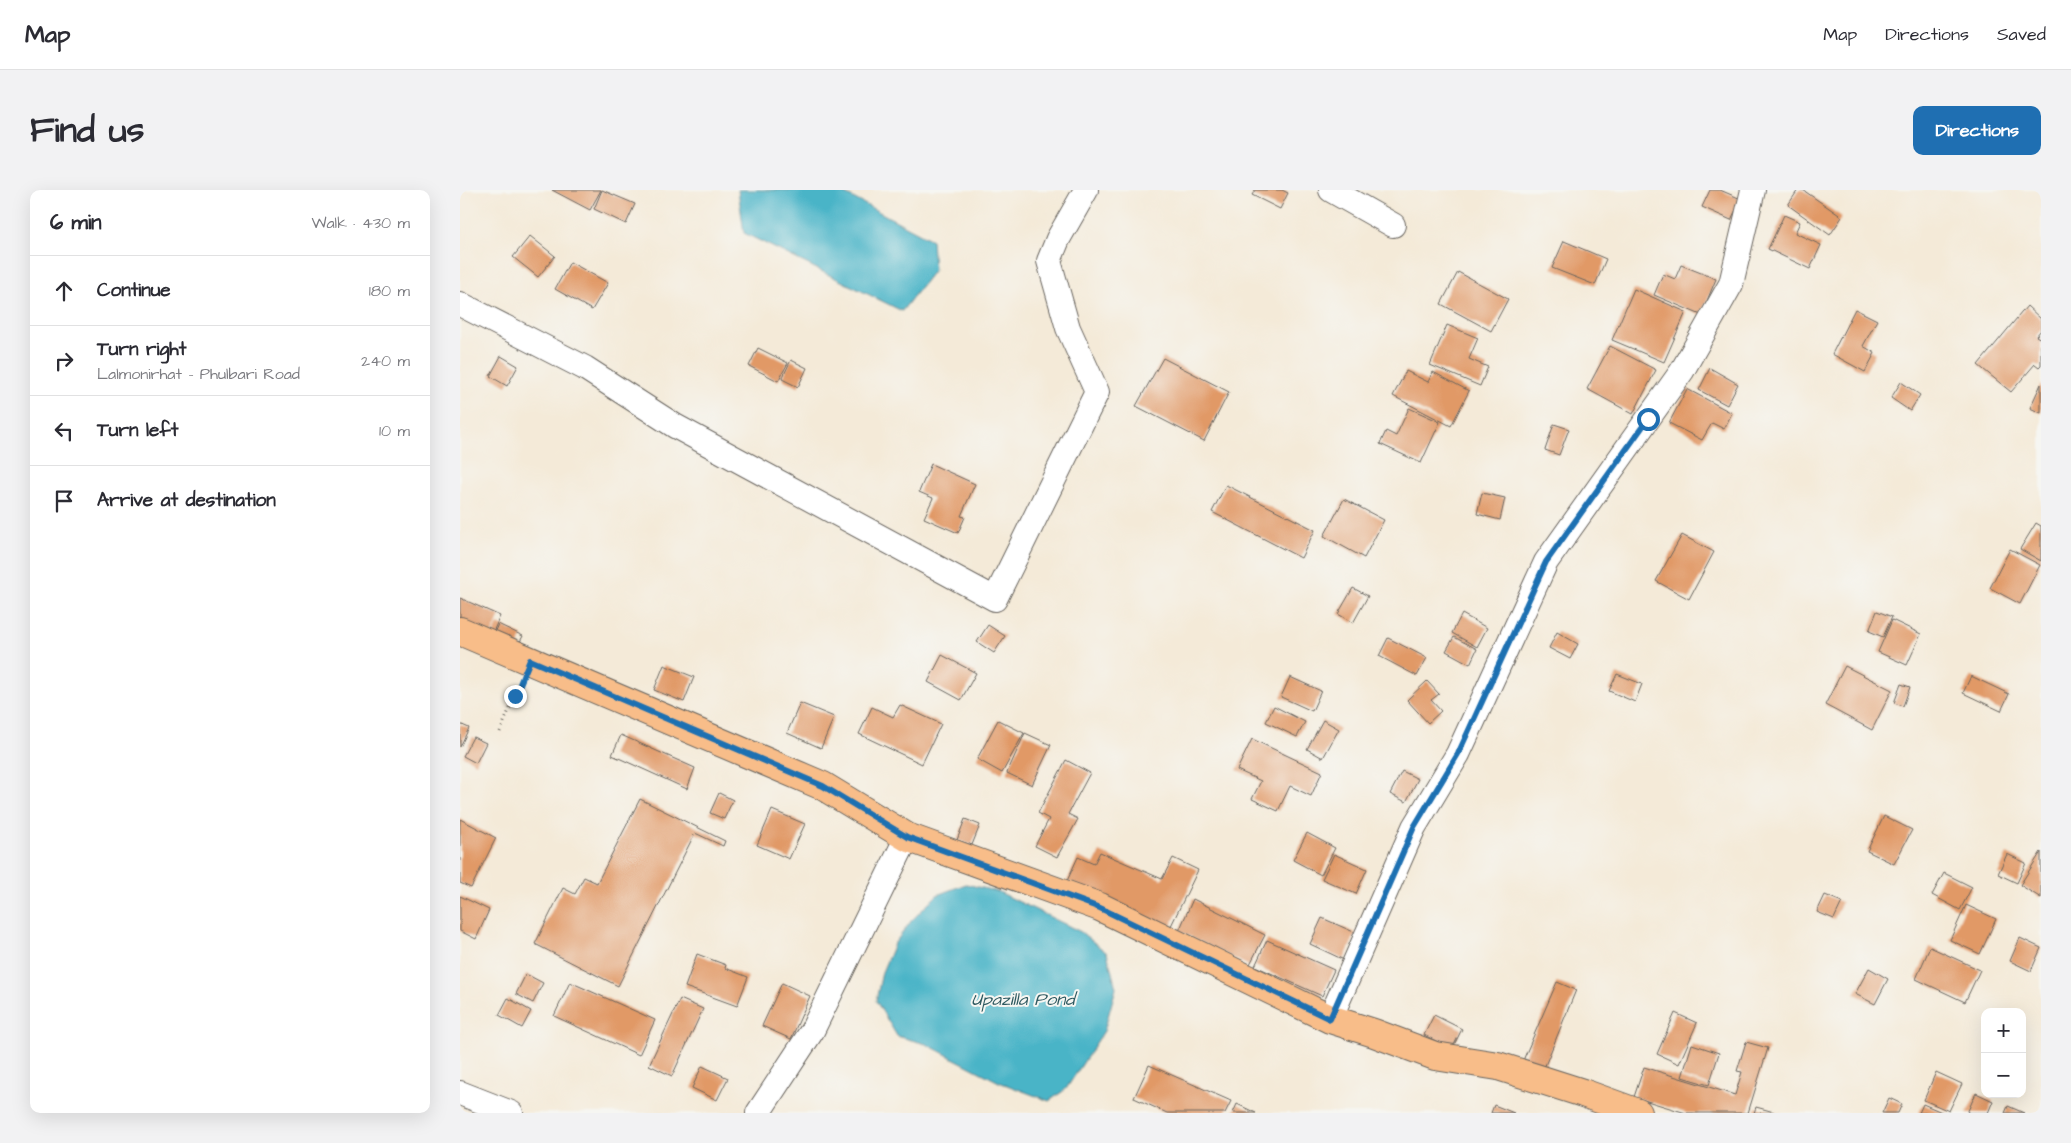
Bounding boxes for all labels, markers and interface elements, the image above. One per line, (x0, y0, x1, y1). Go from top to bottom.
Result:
text: Map (25, 18, 70, 52)
text: Map (1823, 22, 1857, 47)
text: Directions (1885, 22, 1969, 47)
text: Saved (1997, 22, 2046, 47)
text: Find us (30, 106, 144, 155)
button: Directions (1913, 106, 2041, 155)
text: 6 min (50, 208, 102, 237)
text: Walk · 430 m (311, 212, 410, 234)
icon: ahead (50, 277, 78, 305)
text: Continue (97, 277, 171, 304)
text: 180 m (369, 280, 410, 302)
text: Turn right (97, 336, 186, 363)
icon: right (50, 347, 78, 375)
text: 240 m (361, 350, 410, 372)
text: Lalmonirhat - Phulbari Road (97, 363, 300, 385)
route start (1637, 408, 1660, 431)
icon: left (50, 417, 78, 445)
text: Turn left (97, 417, 178, 444)
text: 10 m (379, 420, 410, 442)
icon: arrive (50, 487, 78, 515)
text: Arrive at destination (97, 487, 276, 514)
route end (504, 685, 527, 708)
water label: Upazilla Pond (972, 987, 1078, 1012)
map controls (1981, 1008, 2026, 1098)
button: + (1981, 1008, 2026, 1053)
button: − (1981, 1053, 2026, 1098)

